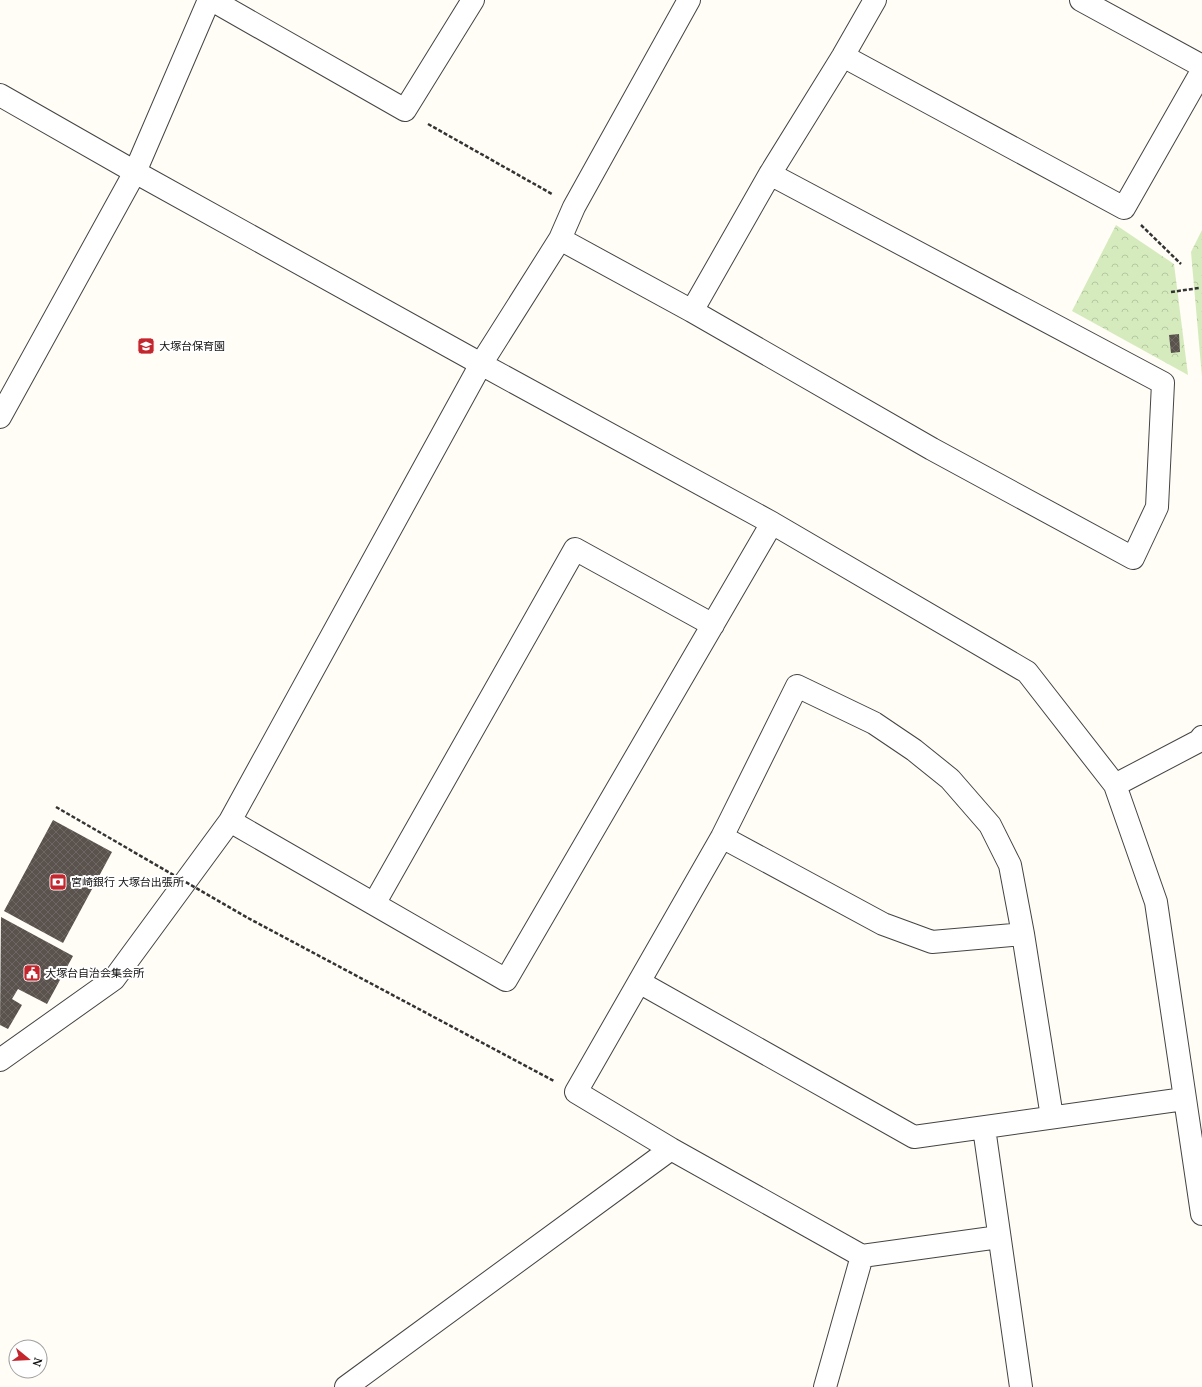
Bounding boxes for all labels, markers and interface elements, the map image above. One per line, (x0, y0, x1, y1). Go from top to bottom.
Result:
school or university icon: 大塚台保育園 (136, 336, 156, 356)
place label: 大塚台保育園 (159, 338, 225, 353)
bank icon: 宮崎銀行 大塚台出張所 (48, 872, 68, 892)
place label: 宮崎銀行 大塚台出張所 (71, 874, 185, 889)
public building icon: 大塚台自治会集会所 (22, 963, 42, 983)
place label: 大塚台自治会集会所 (45, 965, 145, 980)
north arrow (8, 1339, 48, 1379)
text: N (29, 1356, 46, 1369)

